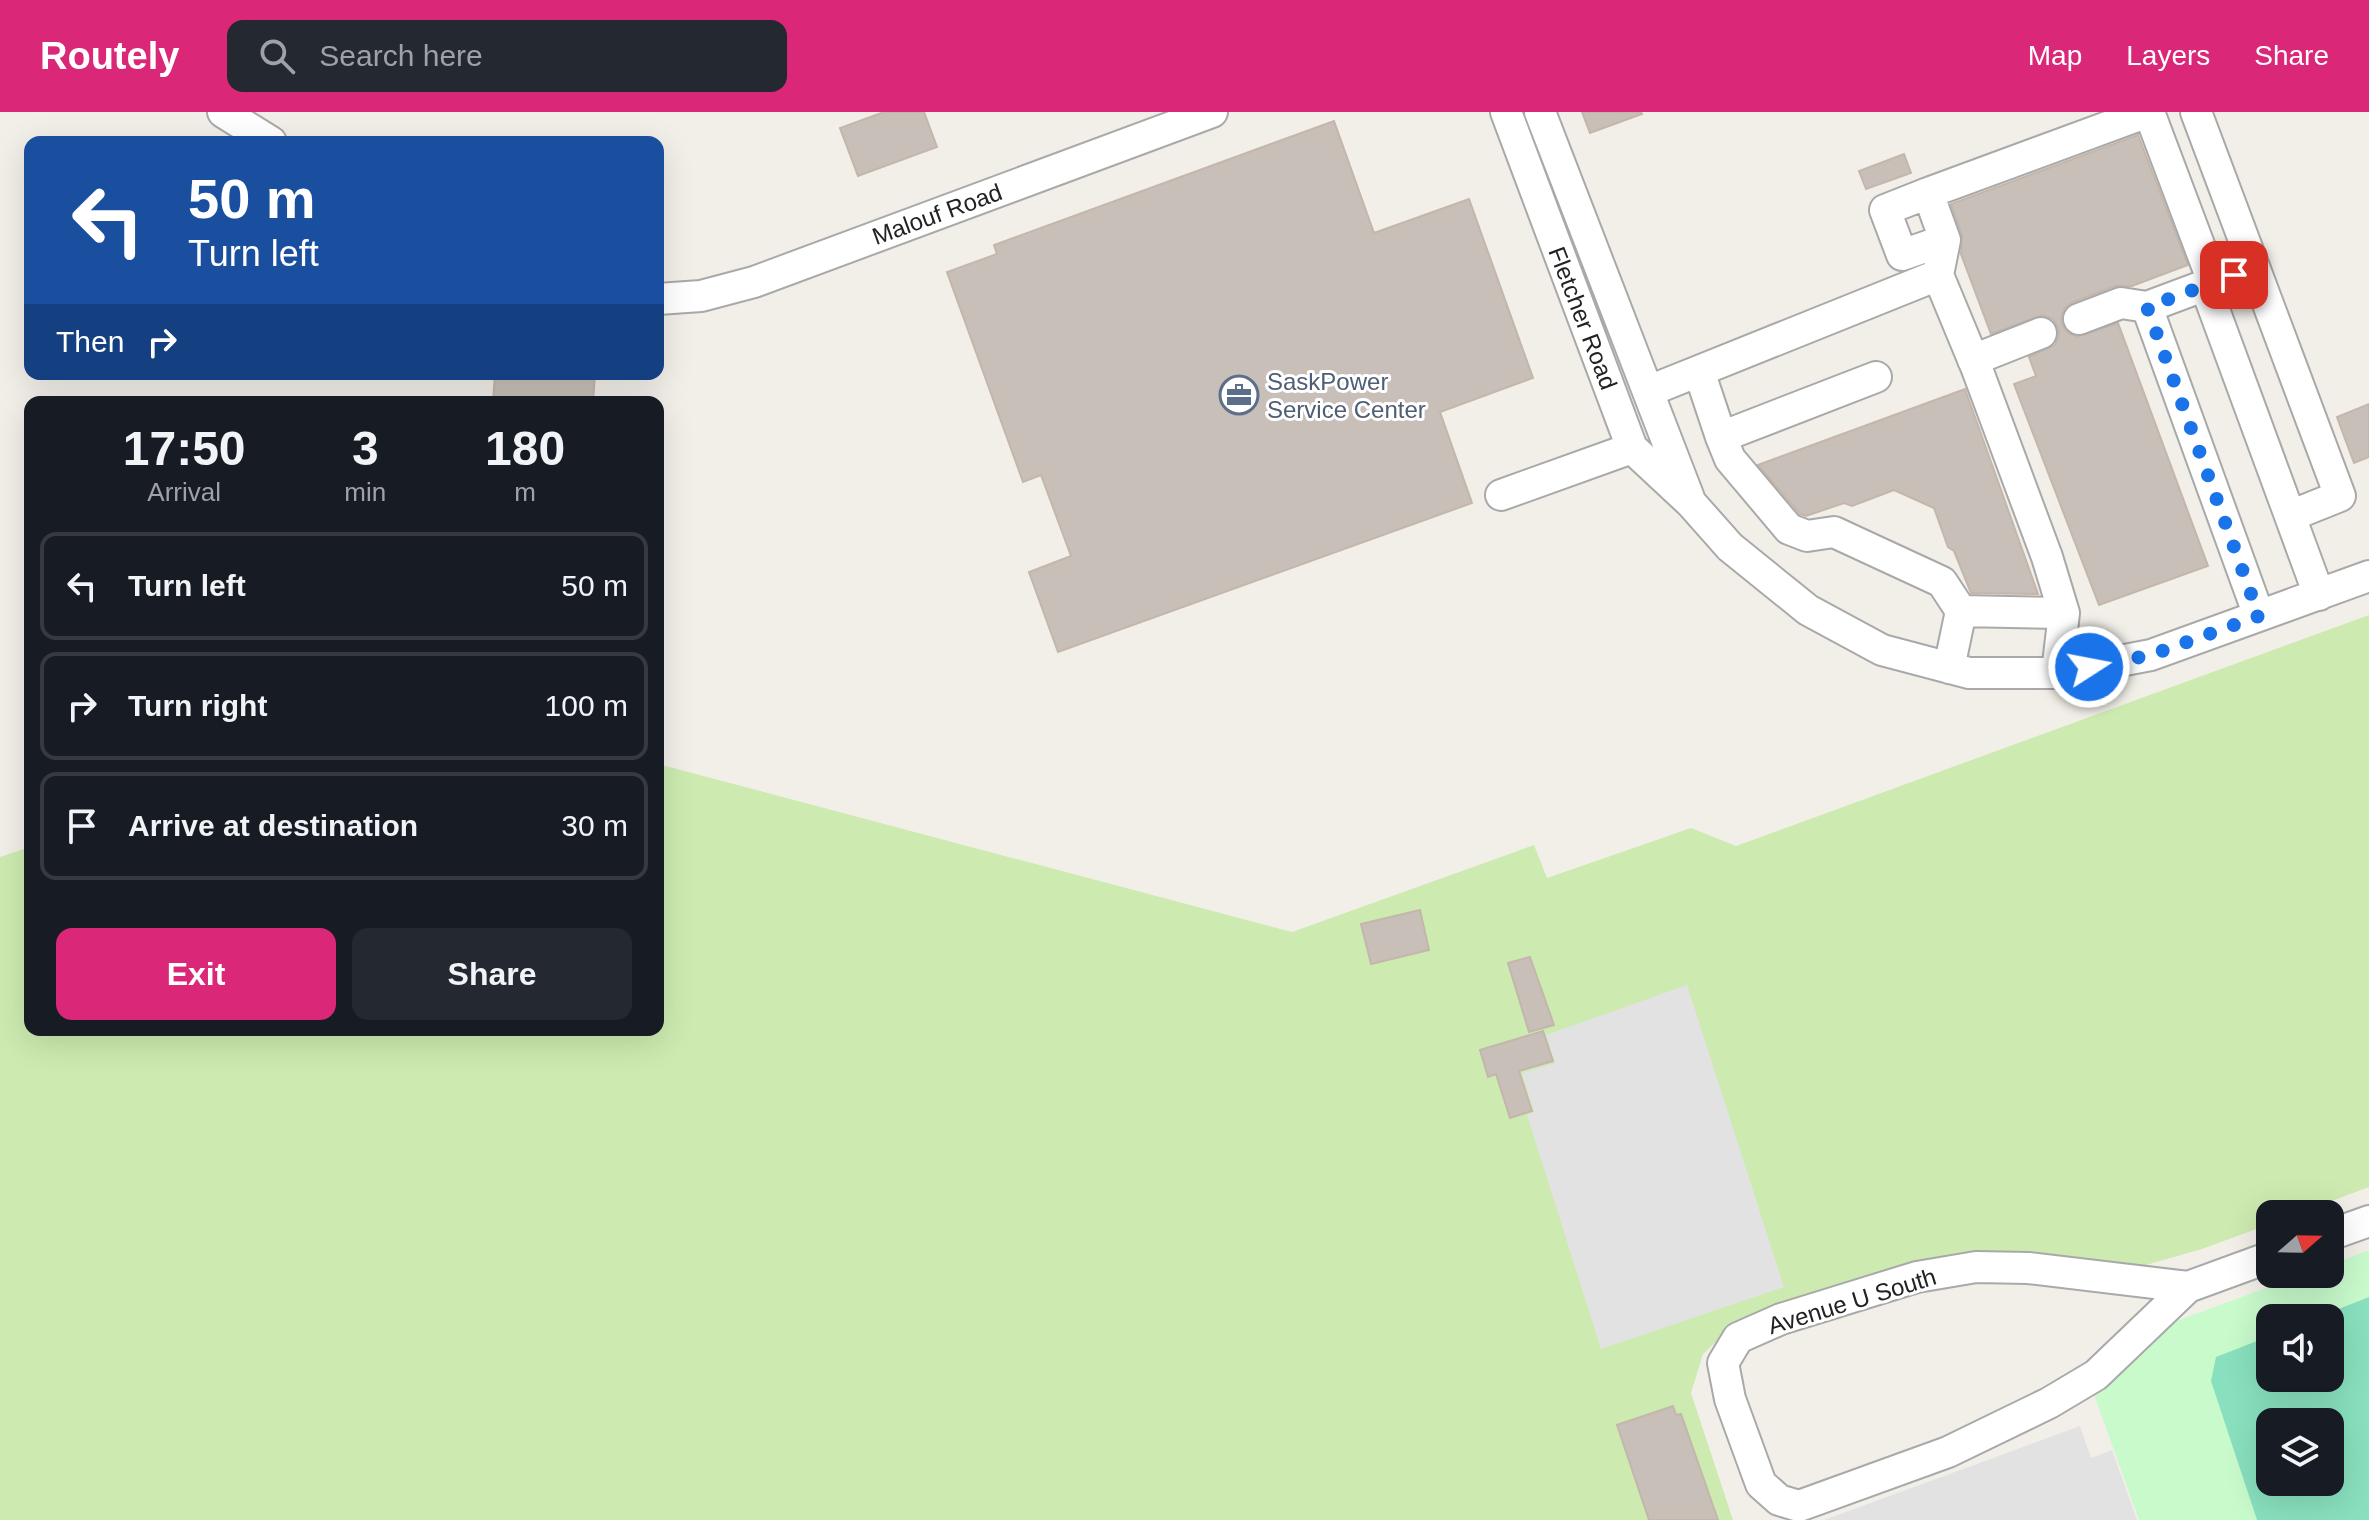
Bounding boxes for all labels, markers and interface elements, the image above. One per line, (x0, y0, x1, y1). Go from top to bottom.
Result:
search box (227, 20, 787, 92)
icon: search (255, 34, 299, 78)
text: Routely (40, 35, 179, 77)
text: Search here (319, 39, 483, 72)
text: Map (2028, 40, 2082, 71)
text: Layers (2126, 40, 2210, 71)
text: Share (2254, 40, 2329, 71)
text: 50 m (188, 167, 316, 230)
icon: left (56, 168, 160, 272)
street label: Malouf Road (868, 178, 1006, 250)
text: Turn left (188, 233, 319, 274)
pin (2200, 241, 2268, 309)
street label: Fletcher Road (1543, 243, 1623, 393)
icon: arrive (2212, 253, 2256, 297)
icon: right (140, 320, 184, 364)
text: Then (56, 325, 124, 358)
place label: SaskPower Service Center (1267, 368, 1426, 423)
office icon: SaskPower Service Center (1218, 374, 1260, 416)
text: 17:50 (123, 422, 246, 475)
text: 3 (352, 422, 379, 475)
text: 180 (485, 422, 565, 475)
text: Arrival (147, 477, 221, 507)
text: min (344, 477, 386, 507)
text: m (514, 477, 536, 507)
icon: left (60, 564, 104, 608)
text: Turn left (128, 569, 246, 602)
text: 50 m (561, 569, 628, 602)
position arrow (2047, 625, 2131, 709)
icon: right (60, 684, 104, 728)
text: Turn right (128, 689, 267, 722)
text: 100 m (545, 689, 628, 722)
icon: arrive (60, 804, 104, 848)
text: Arrive at destination (128, 809, 418, 842)
text: 30 m (561, 809, 628, 842)
button: Exit (56, 928, 336, 1020)
button: Share (352, 928, 632, 1020)
north arrow (2256, 1200, 2344, 1288)
map controls (2256, 1200, 2344, 1496)
street label: Avenue U South (1765, 1263, 1939, 1339)
button: sound (2256, 1304, 2344, 1392)
button: layers (2256, 1408, 2344, 1496)

